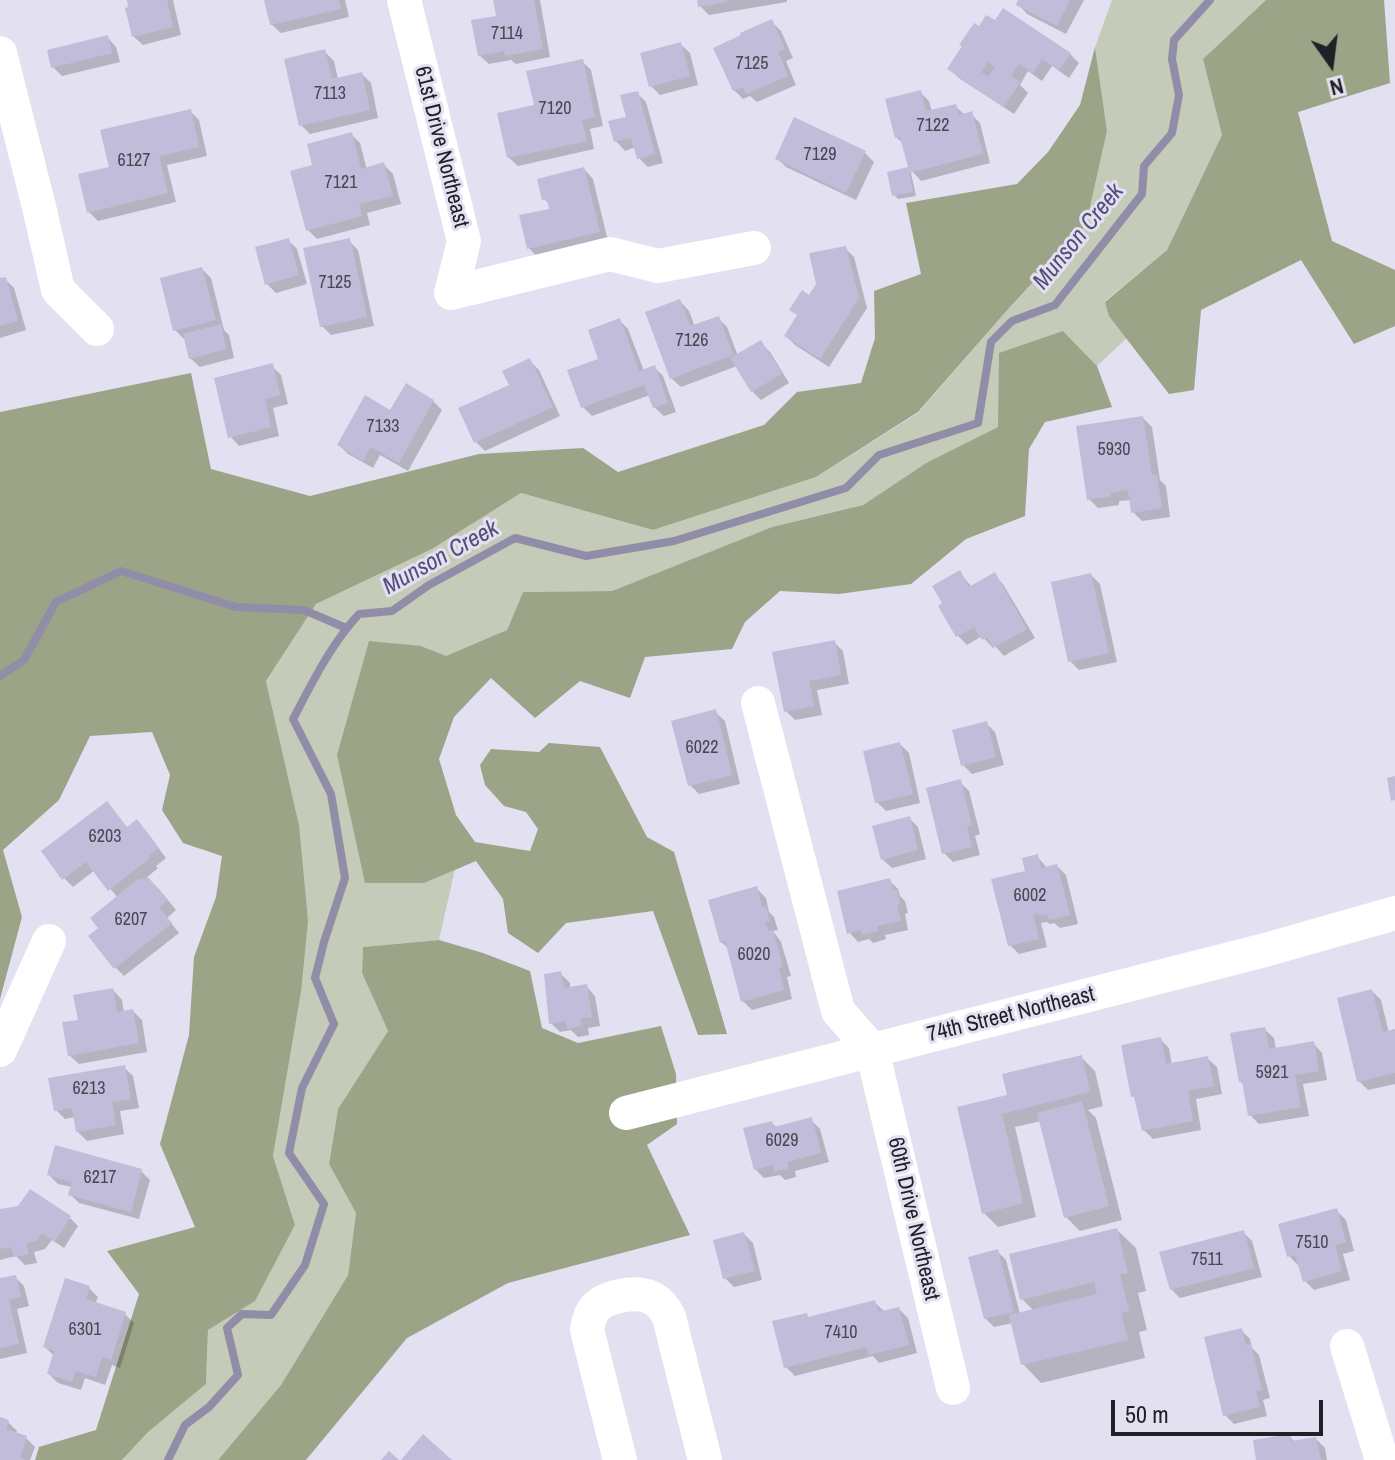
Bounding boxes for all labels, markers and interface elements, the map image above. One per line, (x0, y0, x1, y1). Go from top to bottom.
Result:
house number: 7114 (491, 23, 523, 45)
north arrow (1291, 24, 1371, 104)
house number: 7125 (736, 53, 768, 75)
street label: 61st Drive Northeast (408, 64, 474, 230)
text: N (1327, 71, 1347, 103)
house number: 7113 (314, 83, 346, 105)
house number: 7120 (539, 98, 571, 120)
house number: 7122 (917, 115, 949, 137)
house number: 7129 (804, 144, 836, 166)
house number: 6127 (118, 150, 150, 172)
house number: 7121 (325, 172, 357, 194)
water label: Munson Creek (1028, 178, 1130, 296)
house number: 7125 (319, 272, 351, 294)
house number: 7126 (676, 330, 708, 352)
house number: 7133 (367, 416, 399, 438)
house number: 5930 (1098, 439, 1130, 461)
water label: Munson Creek (378, 514, 504, 602)
house number: 6022 (686, 737, 718, 759)
house number: 6203 (89, 826, 121, 848)
house number: 6002 (1014, 885, 1046, 907)
house number: 6207 (115, 909, 147, 931)
house number: 6020 (738, 944, 770, 966)
street label: 74th Street Northeast (925, 981, 1097, 1049)
house number: 5921 (1256, 1062, 1288, 1084)
house number: 6213 (73, 1078, 105, 1100)
house number: 6029 (766, 1130, 798, 1152)
street label: 60th Drive Northeast (881, 1135, 945, 1303)
house number: 6217 (84, 1167, 116, 1189)
house number: 7510 (1296, 1232, 1328, 1254)
house number: 7511 (1191, 1249, 1223, 1271)
house number: 6301 (69, 1319, 101, 1341)
house number: 7410 (825, 1322, 857, 1344)
scale bar (1115, 1384, 1327, 1434)
text: 50 m (1125, 1398, 1169, 1430)

